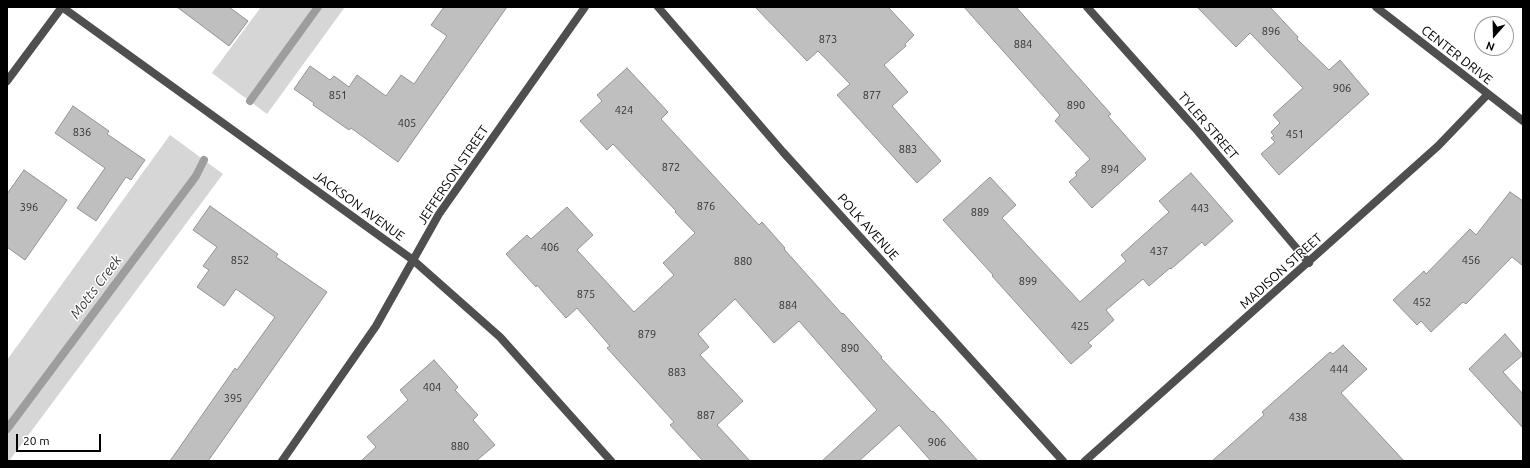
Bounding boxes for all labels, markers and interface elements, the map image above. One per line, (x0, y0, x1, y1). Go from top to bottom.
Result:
north arrow (1474, 16, 1514, 56)
street label: CENTER DRIVE (1418, 22, 1496, 88)
house number: 896 (1262, 24, 1280, 38)
house number: 873 (819, 32, 837, 46)
house number: 884 (1014, 37, 1032, 51)
house number: 906 (1333, 81, 1351, 95)
house number: 851 (329, 88, 347, 102)
house number: 877 (863, 88, 881, 102)
street label: TYLER STREET (1175, 89, 1241, 163)
house number: 890 (1067, 98, 1085, 112)
house number: 424 (615, 103, 633, 117)
house number: 405 (398, 116, 416, 130)
street label: JEFFERSON STREET (414, 123, 492, 227)
house number: 836 (73, 125, 91, 139)
house number: 451 (1286, 127, 1304, 141)
house number: 883 (899, 142, 917, 156)
house number: 872 (662, 160, 680, 174)
house number: 894 (1101, 162, 1119, 176)
street label: JACKSON AVENUE (311, 168, 407, 244)
street label: POLK AVENUE (834, 191, 902, 263)
house number: 876 (697, 199, 715, 213)
house number: 396 (20, 200, 38, 214)
house number: 443 (1191, 201, 1209, 215)
house number: 889 (971, 205, 989, 219)
street label: MADISON STREET (1237, 230, 1325, 312)
house number: 406 (541, 240, 559, 254)
house number: 437 (1150, 244, 1168, 258)
water label: Motts Creek (67, 252, 125, 322)
house number: 852 (231, 253, 249, 267)
house number: 456 (1462, 253, 1480, 267)
house number: 880 (734, 254, 752, 268)
house number: 899 (1019, 274, 1037, 288)
house number: 875 (577, 287, 595, 301)
house number: 452 (1413, 295, 1431, 309)
house number: 884 (779, 298, 797, 312)
house number: 425 (1071, 319, 1089, 333)
house number: 879 (638, 327, 656, 341)
house number: 890 (841, 341, 859, 355)
house number: 444 (1330, 362, 1348, 376)
house number: 883 (668, 365, 686, 379)
house number: 404 (423, 380, 441, 394)
house number: 395 (224, 391, 242, 405)
house number: 887 (697, 408, 715, 422)
house number: 438 (1289, 410, 1307, 424)
scale bar (18, 426, 103, 452)
text: 20 m (23, 434, 50, 447)
house number: 906 (928, 435, 946, 449)
house number: 880 (451, 439, 469, 453)

